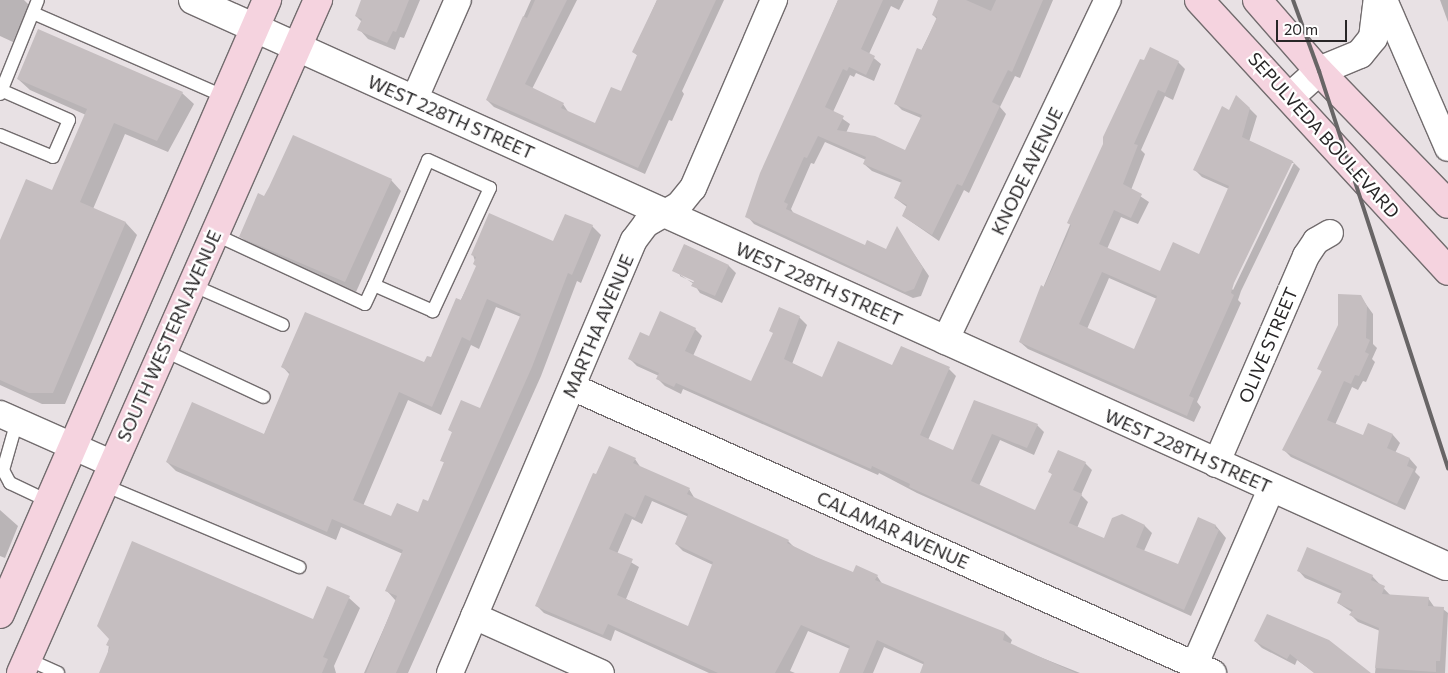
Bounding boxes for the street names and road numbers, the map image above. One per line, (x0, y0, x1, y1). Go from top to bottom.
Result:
street label: SEPULVEDA BOULEVARD (1244, 48, 1404, 222)
street label: WEST 228TH STREET (364, 71, 538, 163)
street label: KNODE AVENUE (987, 104, 1067, 238)
street label: SOUTH WESTERN AVENUE (113, 227, 225, 445)
street label: WEST 228TH STREET (732, 238, 906, 330)
street label: MARTHA AVENUE (558, 251, 638, 401)
street label: OLIVE STREET (1234, 284, 1302, 406)
street label: WEST 228TH STREET (1101, 405, 1275, 497)
street label: CALAMAR AVENUE (814, 487, 972, 573)

